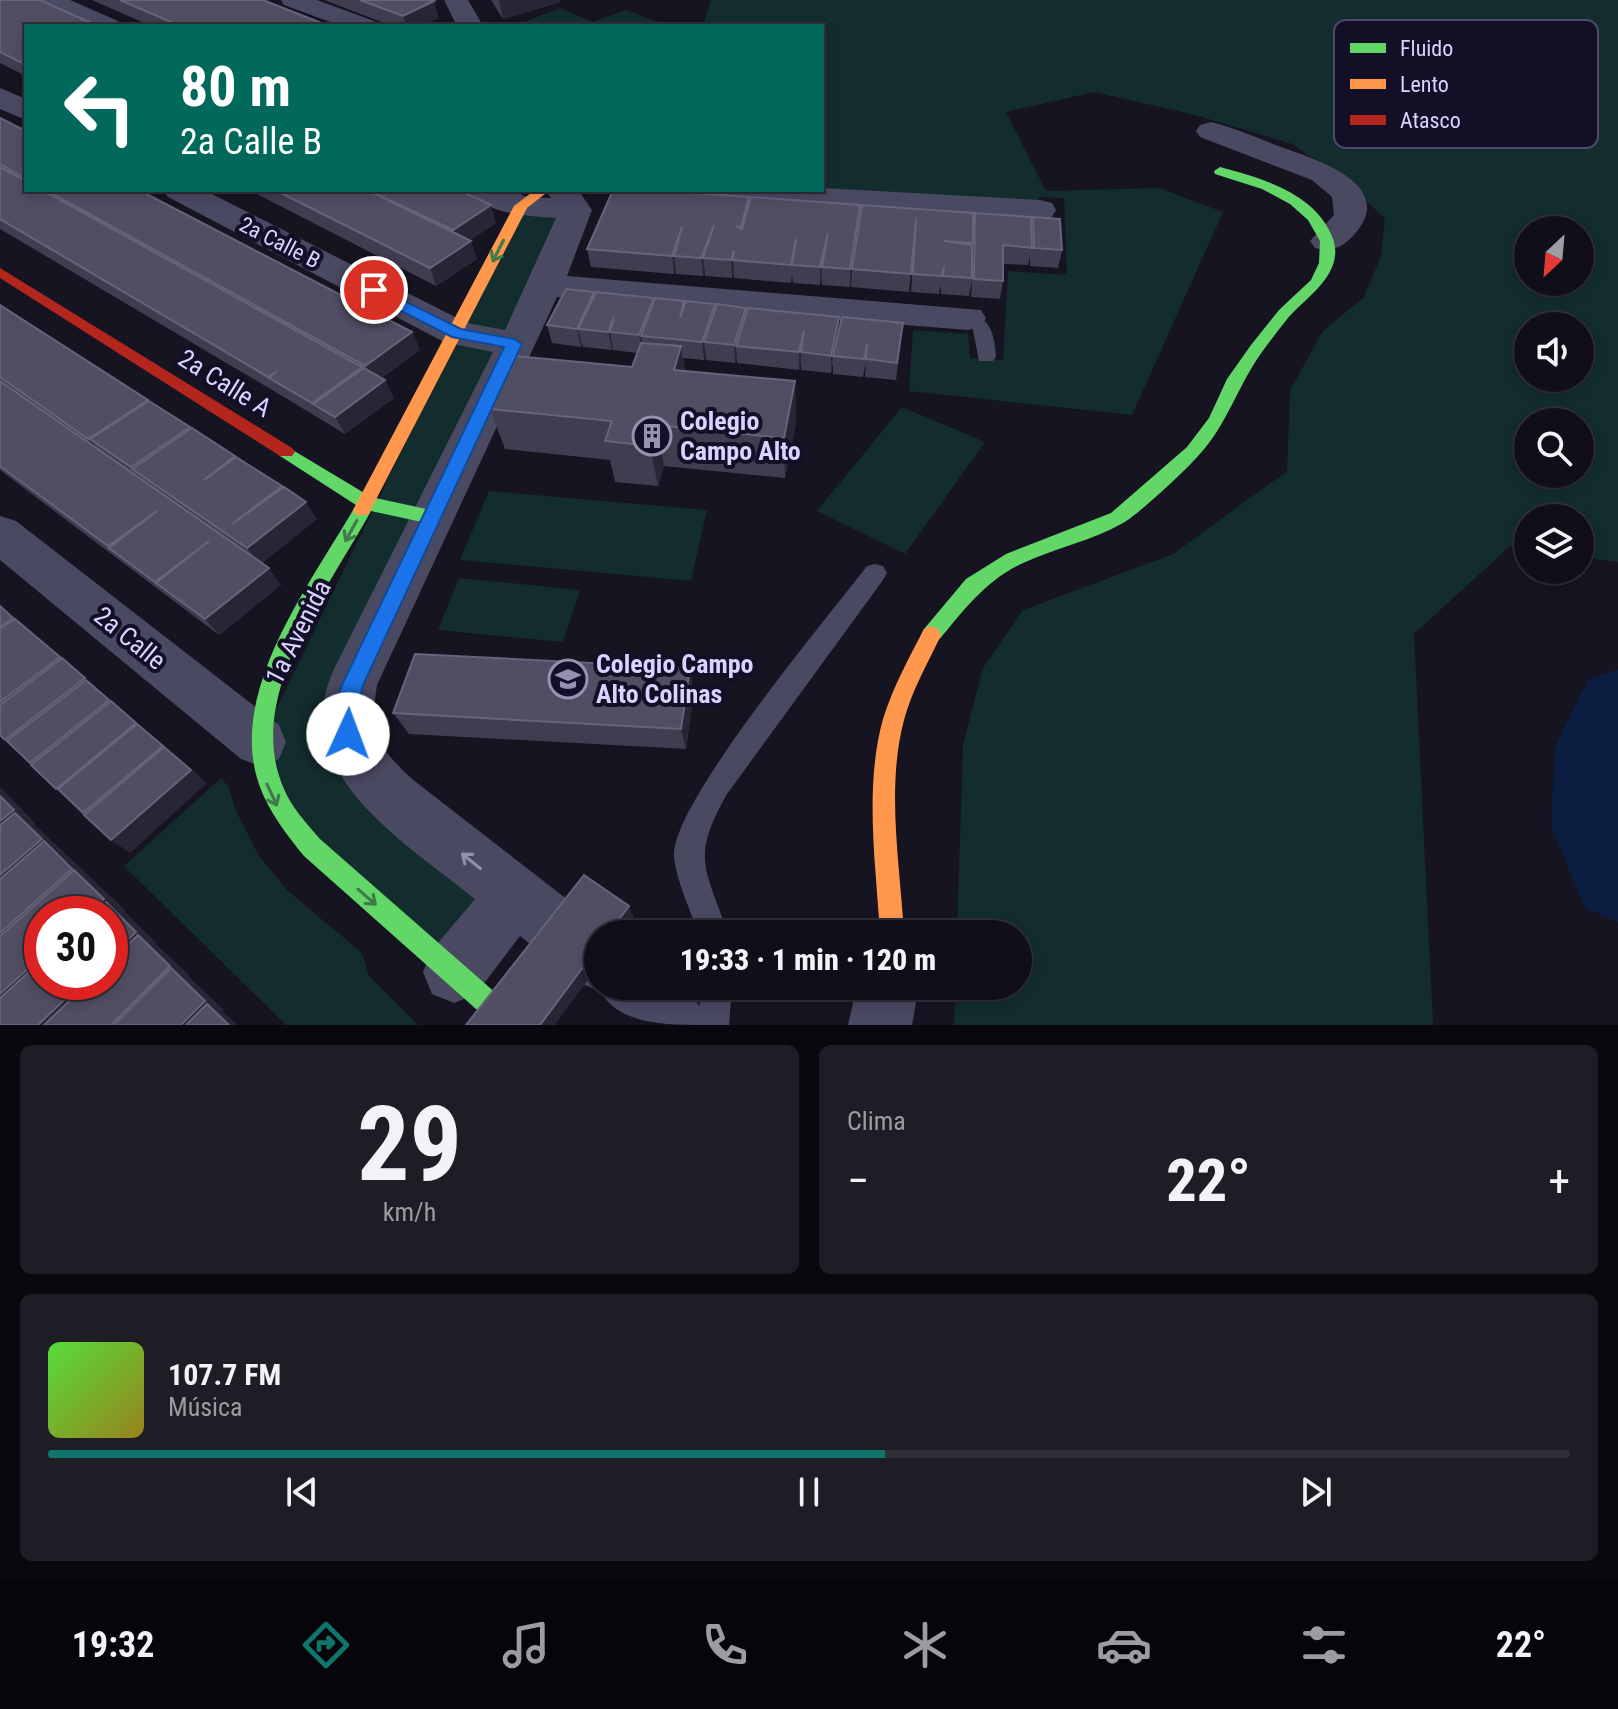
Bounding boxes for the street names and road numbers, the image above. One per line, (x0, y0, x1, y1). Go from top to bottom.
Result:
street label: 2a Calle B (235, 212, 324, 273)
street label: 2a Calle A (173, 343, 277, 423)
street label: 1a Avenida (259, 575, 337, 689)
street label: 2a Calle (88, 600, 172, 676)

